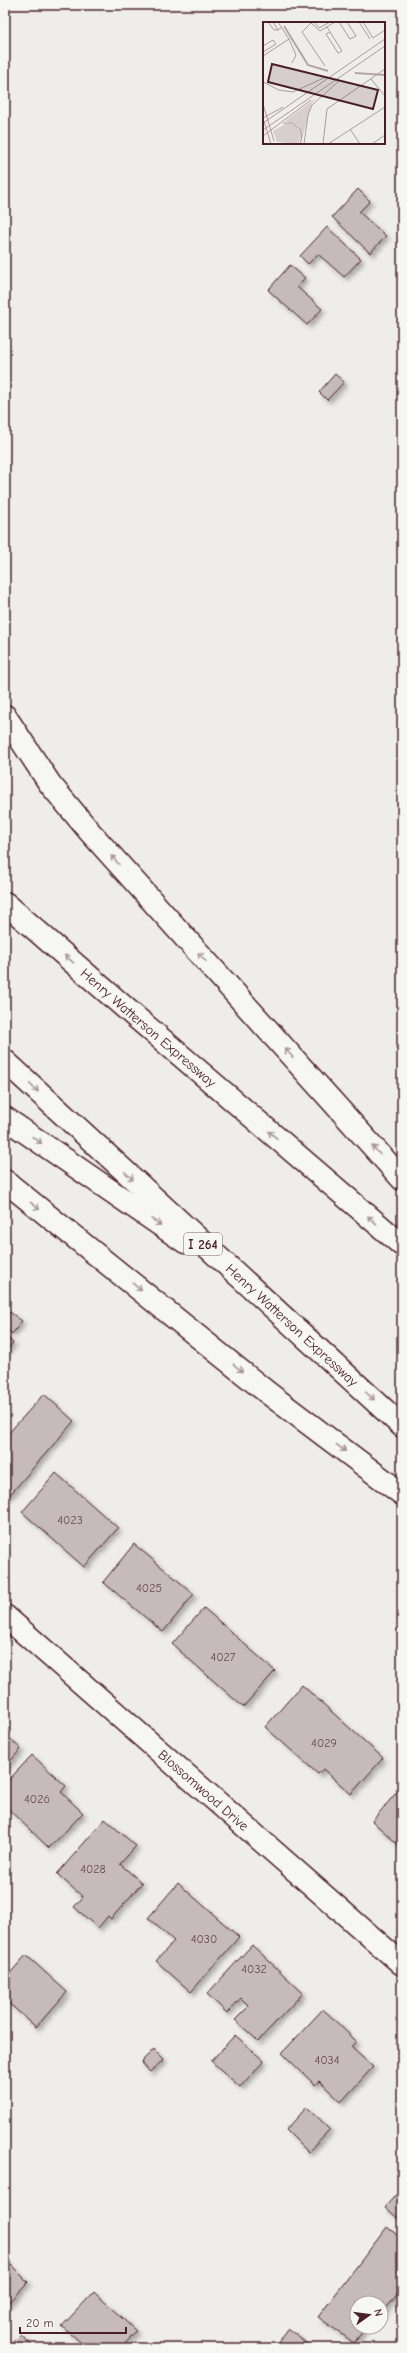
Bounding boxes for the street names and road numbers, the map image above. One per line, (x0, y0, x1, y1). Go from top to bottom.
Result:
street label: Henry Watterson Expressway (77, 964, 220, 1091)
road number: I 264 (184, 1233, 222, 1255)
street label: Henry Watterson Expressway (222, 1260, 362, 1391)
street label: Blossomwood Drive (155, 1746, 252, 1834)

